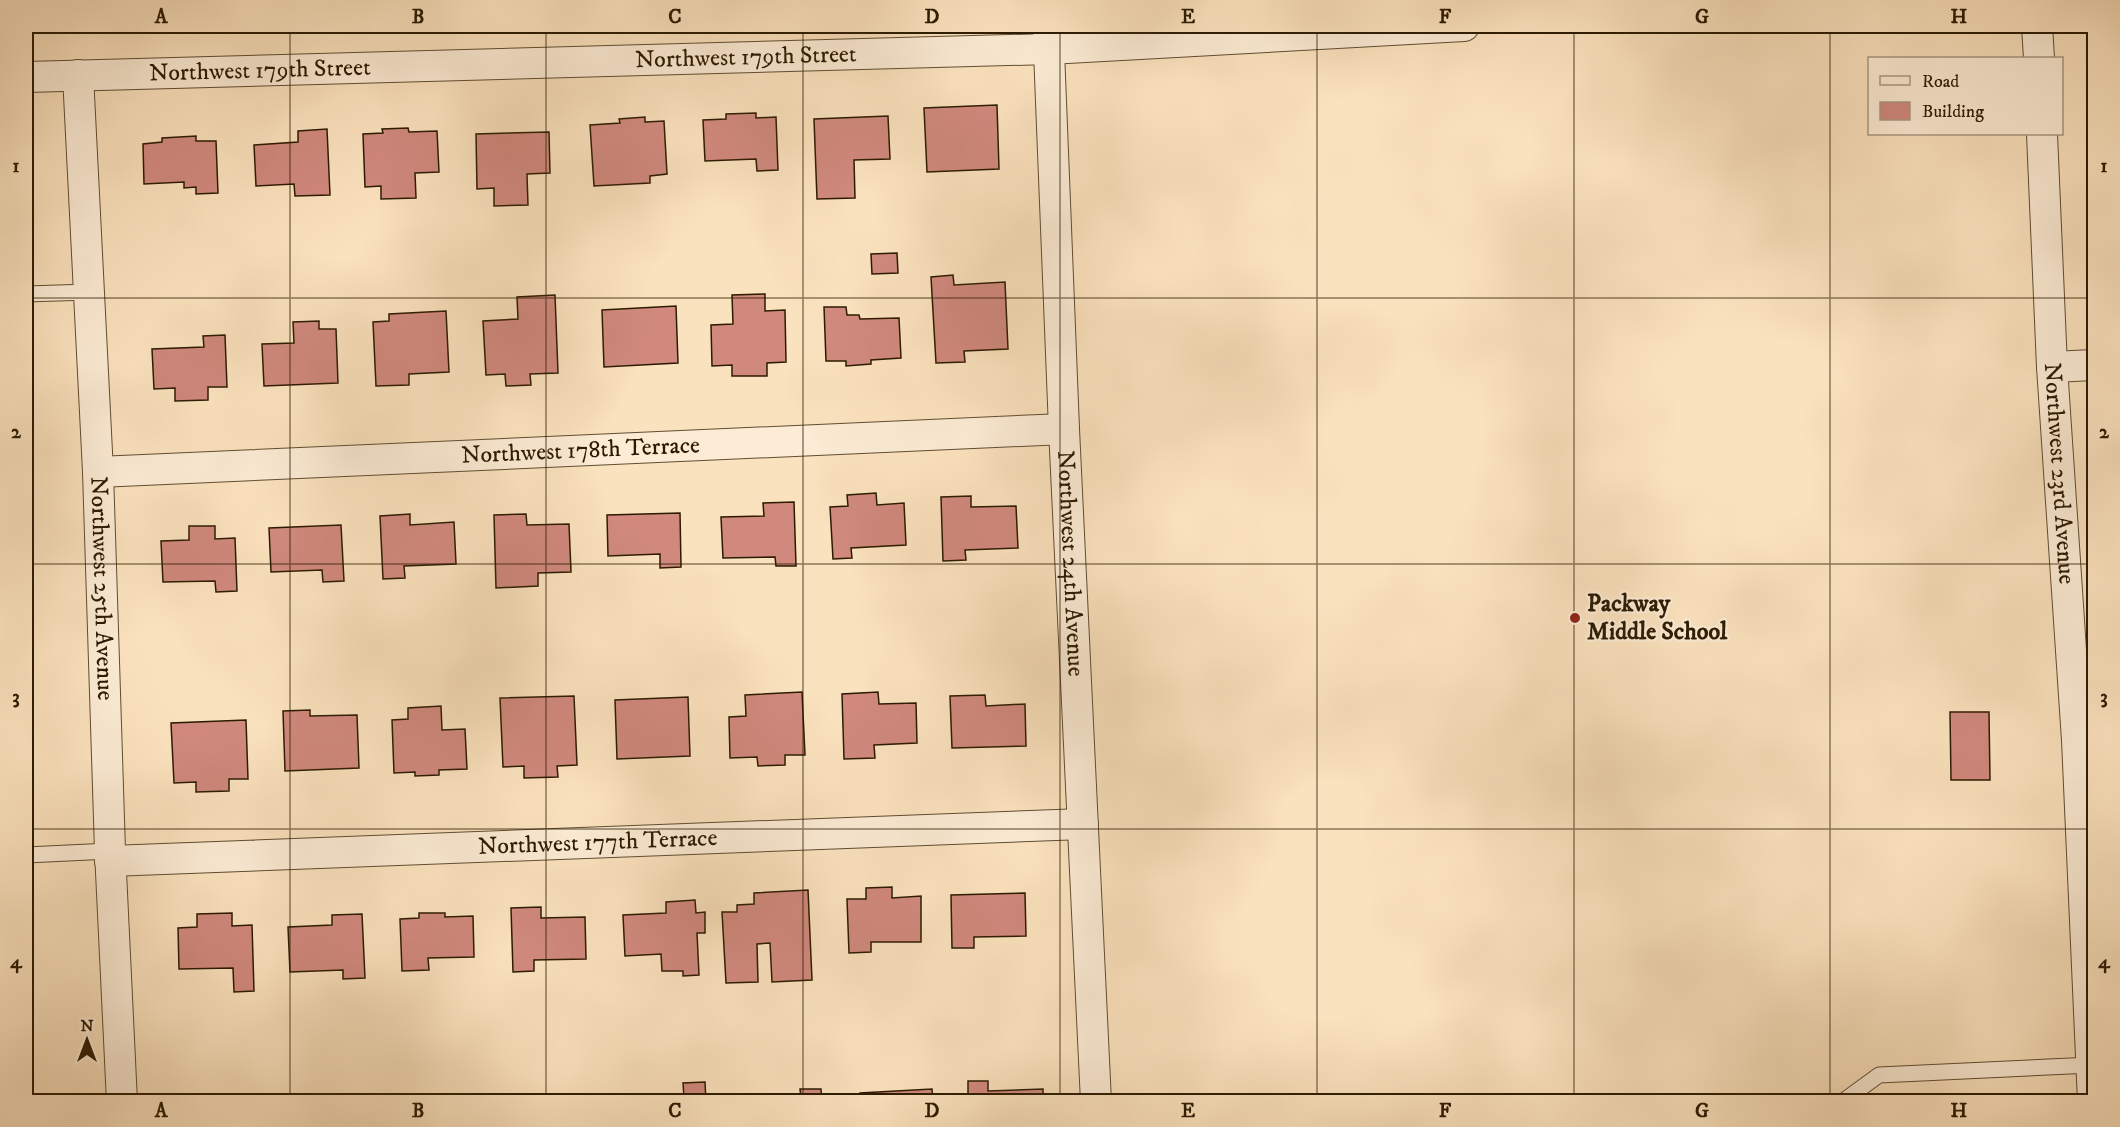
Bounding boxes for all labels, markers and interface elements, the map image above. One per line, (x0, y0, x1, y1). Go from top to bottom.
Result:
text: A (154, 5, 169, 30)
text: B (412, 5, 424, 30)
text: C (668, 5, 682, 30)
text: D (925, 5, 940, 30)
text: E (1181, 5, 1195, 30)
text: F (1439, 5, 1452, 30)
text: G (1695, 5, 1709, 30)
text: H (1951, 5, 1968, 30)
street label: Northwest 179th Street (635, 39, 857, 75)
street label: Northwest 179th Street (149, 53, 371, 89)
legend (1868, 57, 2063, 135)
text: Road (1922, 71, 1959, 93)
text: Building (1922, 101, 1984, 123)
text: 1 (12, 154, 20, 179)
text: 1 (2100, 154, 2108, 179)
street label: Northwest 23rd Avenue (2037, 362, 2082, 585)
text: 2 (11, 420, 22, 445)
text: 2 (2099, 420, 2110, 445)
street label: Northwest 178th Terrace (461, 430, 701, 471)
street label: Northwest 24th Avenue (1050, 450, 1091, 677)
street label: Northwest 25th Avenue (83, 476, 120, 701)
place label: Packway Middle School (1587, 589, 1728, 647)
marker: Packway Middle School (1568, 611, 1582, 625)
text: 3 (12, 685, 20, 710)
text: 3 (2100, 685, 2108, 710)
street label: Northwest 177th Terrace (477, 823, 718, 862)
text: 4 (10, 950, 23, 975)
text: 4 (2098, 950, 2111, 975)
north arrow (57, 1010, 117, 1070)
text: N (80, 1016, 94, 1036)
text: A (154, 1099, 169, 1124)
text: B (412, 1099, 424, 1124)
text: C (668, 1099, 682, 1124)
text: D (925, 1099, 940, 1124)
text: E (1181, 1099, 1195, 1124)
text: F (1439, 1099, 1452, 1124)
text: G (1695, 1099, 1709, 1124)
text: H (1951, 1099, 1968, 1124)

